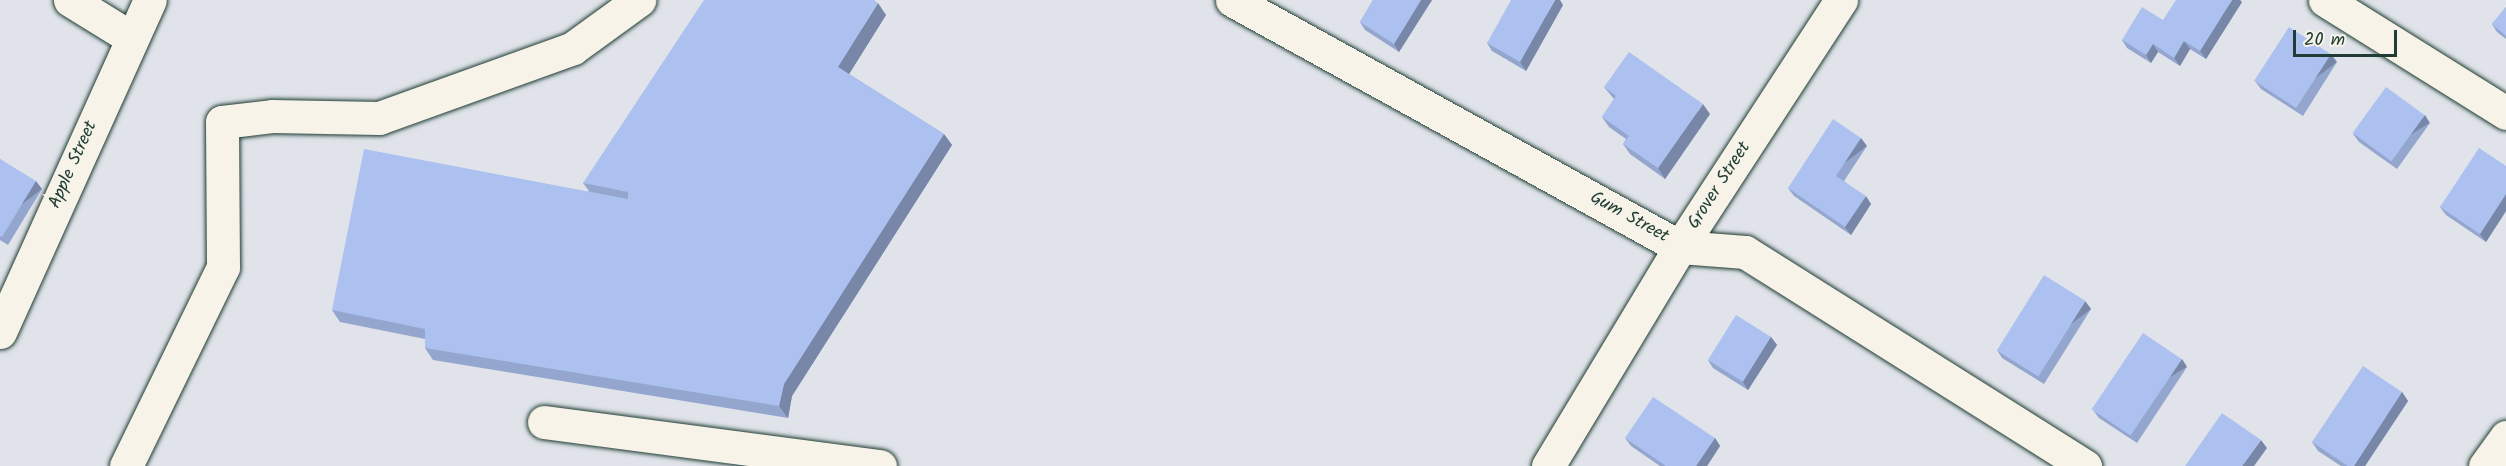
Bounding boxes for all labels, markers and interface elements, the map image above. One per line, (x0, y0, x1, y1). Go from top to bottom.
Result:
scale bar (2296, 18, 2400, 56)
text: 20 m (2304, 26, 2345, 55)
street label: Apple Street (45, 118, 103, 212)
street label: Grover Street (1684, 138, 1756, 234)
street label: Gum Street (1586, 188, 1672, 248)

